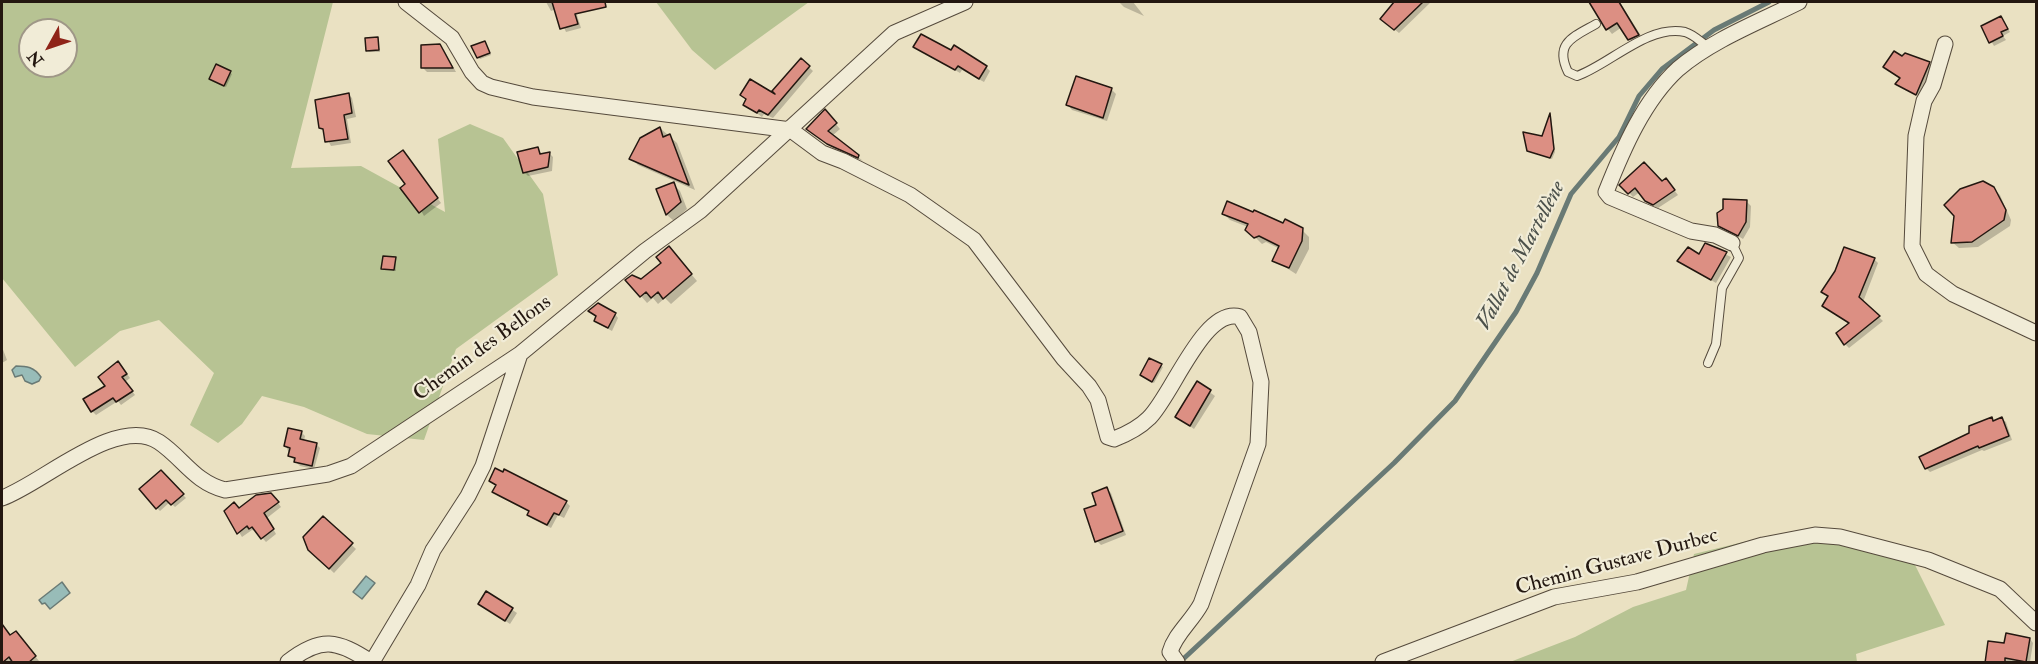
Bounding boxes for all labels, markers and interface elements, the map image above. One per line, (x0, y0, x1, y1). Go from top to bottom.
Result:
north arrow (18, 18, 78, 78)
text: N (23, 46, 48, 70)
water label: Vallat de Martellène (1472, 177, 1572, 335)
street label: Chemin des Bellons (409, 290, 557, 408)
street label: Chemin Gustave Durbec (1513, 524, 1721, 602)

